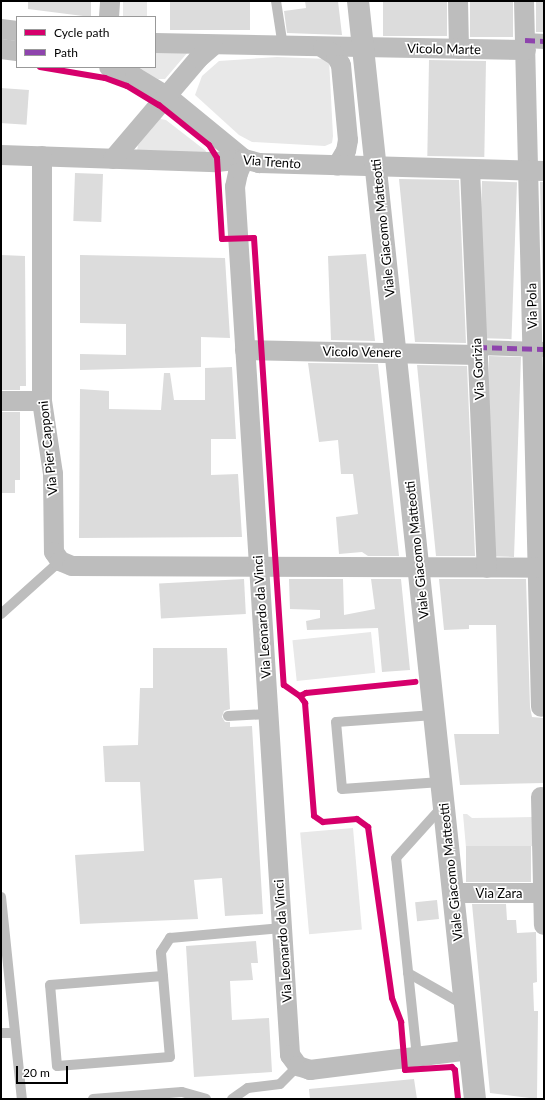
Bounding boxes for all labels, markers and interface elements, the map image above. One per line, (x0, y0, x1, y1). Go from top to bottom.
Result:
legend (16, 16, 156, 68)
text: Cycle path (54, 25, 109, 40)
street label: Vicolo Marte (407, 41, 481, 57)
text: Path (54, 45, 78, 60)
street label: Via Trento (242, 152, 302, 172)
street label: Viale Giacomo Matteotti (368, 158, 398, 298)
street label: Via Pola (524, 283, 540, 329)
street label: Via Gorizia (469, 338, 487, 400)
street label: Vicolo Venere (322, 344, 402, 360)
street label: Via Pier Capponi (35, 400, 61, 496)
street label: Viale Giacomo Matteotti (402, 480, 432, 620)
street label: Via Leonardo da Vinci (250, 555, 274, 679)
street label: Viale Giacomo Matteotti (436, 802, 466, 942)
street label: Via Leonardo da Vinci (271, 879, 295, 1003)
street label: Via Zara (475, 885, 523, 901)
scale bar (18, 1058, 70, 1084)
text: 20 m (23, 1065, 50, 1080)

